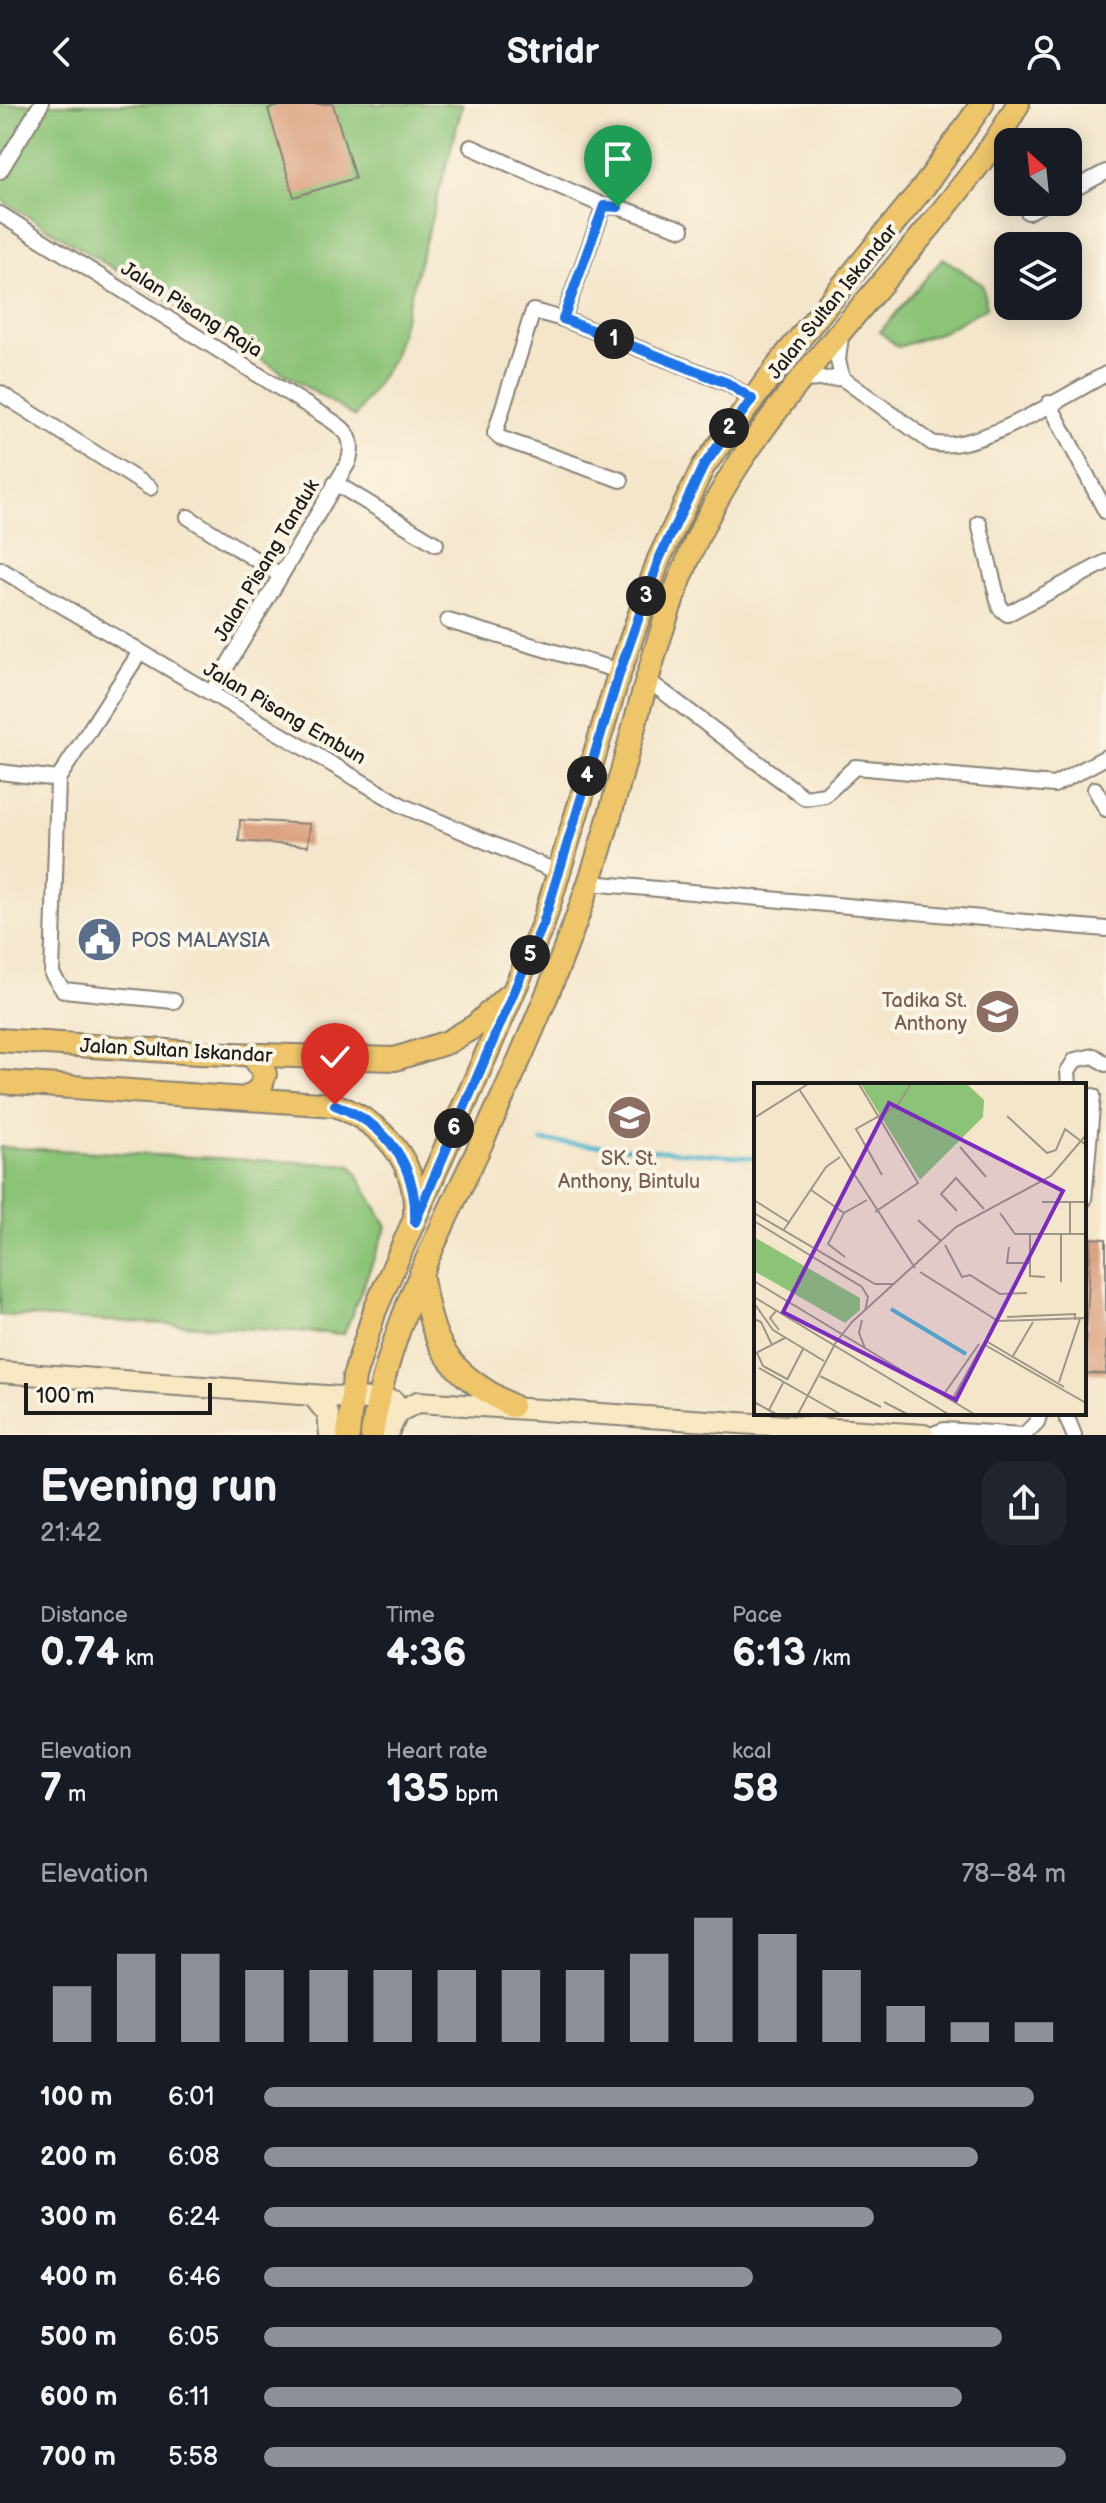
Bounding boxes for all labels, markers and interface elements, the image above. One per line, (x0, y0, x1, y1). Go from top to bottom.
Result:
icon: back (40, 30, 84, 74)
icon: person (1022, 30, 1066, 74)
text: Stridr (507, 31, 599, 74)
pin (584, 125, 652, 207)
north arrow (994, 128, 1082, 216)
map controls (994, 128, 1082, 320)
icon: arrive (596, 137, 640, 181)
street label: Jalan Sultan Iskandar (763, 219, 903, 384)
button: layers (994, 232, 1082, 320)
street label: Jalan Pisang Raja (116, 257, 267, 363)
pin: 1 (594, 319, 634, 359)
text: 1 (609, 325, 619, 352)
pin: 2 (709, 408, 749, 448)
text: 2 (722, 414, 736, 441)
street label: Jalan Pisang Tanduk (209, 475, 325, 646)
pin: 3 (626, 576, 666, 616)
text: 3 (640, 582, 652, 609)
street label: Jalan Pisang Embun (199, 658, 370, 770)
pin: 4 (567, 756, 607, 796)
text: 4 (581, 762, 593, 789)
public building icon: POS MALAYSIA (76, 916, 124, 964)
place label: POS MALAYSIA (131, 929, 270, 953)
pin: 5 (510, 935, 550, 975)
text: 5 (524, 941, 536, 968)
school or university icon: Tadika St. Anthony (974, 987, 1022, 1035)
place label: Tadika St. Anthony (882, 989, 967, 1036)
pin (301, 1023, 369, 1105)
street label: Jalan Sultan Iskandar (79, 1034, 274, 1068)
icon: check (313, 1035, 357, 1079)
inset map (754, 1083, 1086, 1415)
school or university icon: SK. St. Anthony, Bintulu (605, 1094, 653, 1142)
pin: 6 (434, 1108, 474, 1148)
text: 6 (447, 1114, 461, 1141)
place label: SK. St. Anthony, Bintulu (558, 1147, 700, 1194)
scale bar (24, 1379, 212, 1415)
text: 100 m (36, 1383, 95, 1410)
text: Evening run (40, 1461, 277, 1514)
button: share (982, 1461, 1066, 1545)
text: 21:42 (40, 1518, 101, 1549)
text: Distance (40, 1602, 128, 1629)
text: Time (386, 1602, 435, 1629)
text: Pace (732, 1602, 782, 1629)
text: 0.74 (40, 1629, 119, 1677)
text: 4:36 (386, 1629, 467, 1677)
text: 6:13 (732, 1629, 806, 1677)
text: km (119, 1645, 154, 1672)
text: /km (806, 1645, 851, 1672)
text: Elevation (40, 1738, 132, 1765)
text: Heart rate (386, 1738, 488, 1765)
text: kcal (732, 1738, 771, 1765)
text: 7 (40, 1765, 62, 1813)
text: 135 (386, 1765, 449, 1813)
text: 58 (732, 1765, 779, 1813)
text: m (62, 1781, 86, 1808)
text: bpm (449, 1781, 499, 1808)
text: Elevation (40, 1859, 148, 1890)
text: 78–84 m (961, 1859, 1066, 1890)
text: 100 m (40, 2082, 113, 2113)
text: 6:01 (168, 2082, 215, 2113)
text: 200 m (40, 2142, 117, 2173)
text: 6:08 (168, 2142, 220, 2173)
text: 300 m (40, 2202, 117, 2233)
text: 6:24 (168, 2202, 220, 2233)
text: 400 m (40, 2262, 117, 2293)
text: 6:46 (168, 2262, 221, 2293)
text: 500 m (40, 2322, 117, 2353)
text: 6:05 (168, 2322, 219, 2353)
text: 600 m (40, 2382, 117, 2413)
text: 6:11 (168, 2382, 209, 2413)
text: 700 m (40, 2442, 116, 2473)
text: 5:58 (168, 2442, 218, 2473)

